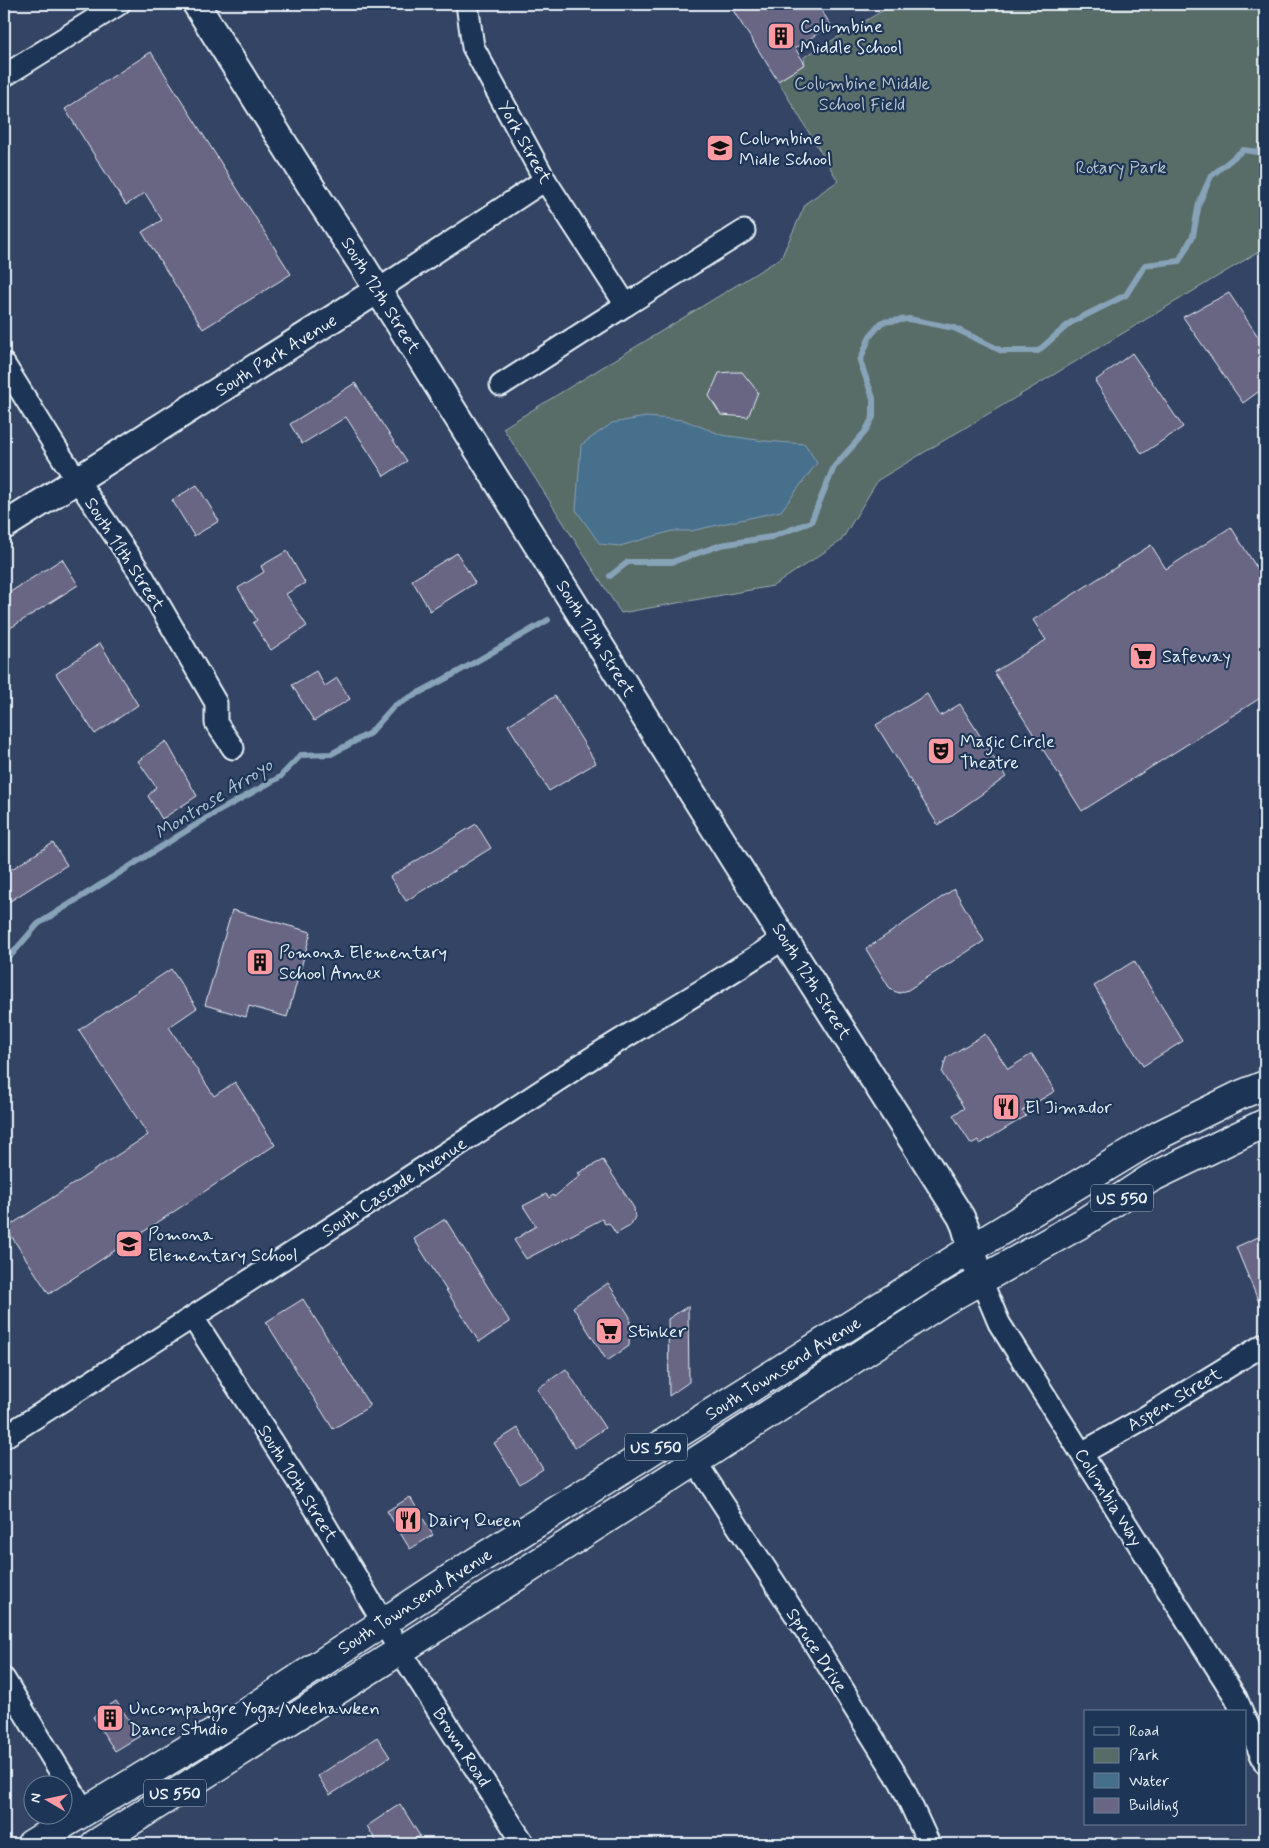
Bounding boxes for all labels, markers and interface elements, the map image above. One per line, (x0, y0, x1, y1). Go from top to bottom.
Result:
place label: Columbine Middle School (800, 15, 902, 60)
building icon: Columbine Middle School (766, 21, 796, 51)
park label: Columbine Middle School Field (794, 72, 930, 117)
street label: York Street (492, 97, 557, 188)
place label: Columbine Midle School (739, 127, 832, 172)
school or university icon: Columbine Midle School (705, 133, 735, 163)
park label: Rotary Park (1076, 156, 1166, 180)
street label: South 12th Street (335, 233, 426, 359)
street label: South Park Avenue (211, 309, 342, 403)
street label: South 11th Street (78, 493, 170, 616)
street label: South 12th Street (550, 576, 641, 702)
supermarket icon: Safeway (1128, 641, 1158, 671)
place label: Safeway (1162, 645, 1231, 669)
place label: Magic Circle Theatre (960, 730, 1055, 775)
theatre icon: Magic Circle Theatre (926, 736, 956, 766)
water label: Montrose Arroyo (150, 753, 278, 846)
street label: South 12th Street (766, 919, 857, 1045)
place label: Pomona Elementary School Annex (279, 941, 447, 986)
building icon: Pomona Elementary School Annex (245, 947, 275, 977)
restaurant icon: El Jimador (991, 1092, 1021, 1122)
place label: El Jimador (1025, 1096, 1112, 1120)
street label: South Cascade Avenue (318, 1132, 472, 1244)
road number: US 550 (1091, 1184, 1153, 1212)
place label: Pomona Elementary School (148, 1223, 298, 1268)
school or university icon: Pomona Elementary School (114, 1229, 144, 1259)
street label: South Townsend Avenue (701, 1311, 866, 1427)
supermarket icon: Stinker (594, 1316, 624, 1346)
place label: Stinker (628, 1320, 687, 1344)
street label: Aspen Street (1123, 1362, 1227, 1437)
street label: South 10th Street (252, 1420, 343, 1547)
road number: US 550 (625, 1434, 687, 1460)
street label: Columbia Way (1068, 1444, 1148, 1551)
restaurant icon: Dairy Queen (393, 1505, 423, 1535)
place label: Dairy Queen (427, 1509, 521, 1533)
street label: South Townsend Avenue (334, 1543, 498, 1661)
street label: Spruce Drive (780, 1604, 853, 1698)
place label: Uncompahgre Yoga/Weehawken Dance Studio (129, 1697, 380, 1742)
building icon: Uncompahgre Yoga/Weehawken Dance Studio (95, 1703, 125, 1733)
street label: Brown Road (426, 1703, 496, 1792)
legend (1084, 1710, 1246, 1826)
text: Road (1129, 1722, 1159, 1742)
text: Park (1129, 1746, 1159, 1766)
text: Water (1129, 1772, 1169, 1792)
north arrow (22, 1776, 72, 1826)
road number: US 550 (144, 1780, 206, 1806)
text: N (27, 1792, 46, 1804)
text: Building (1129, 1796, 1179, 1817)

